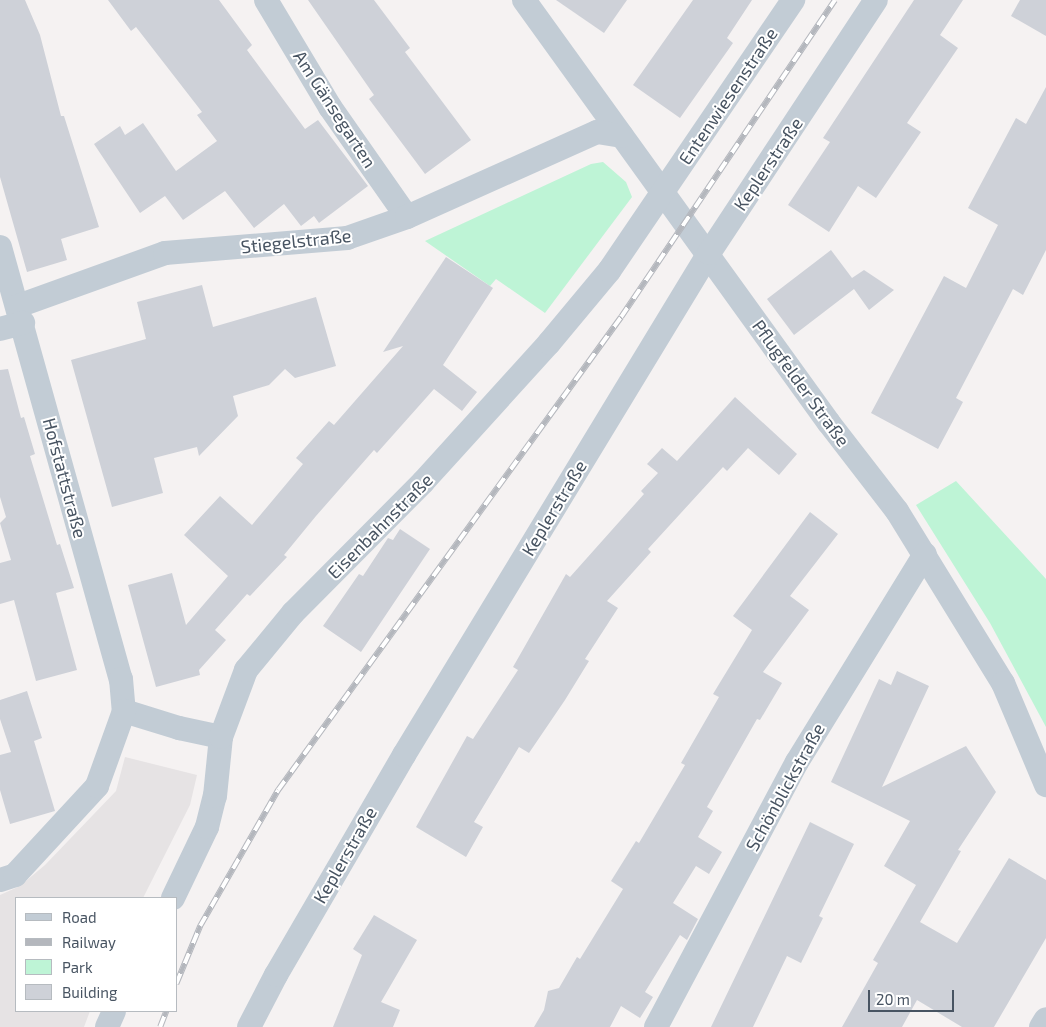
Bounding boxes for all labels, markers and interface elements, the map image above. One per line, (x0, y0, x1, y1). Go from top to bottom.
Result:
street label: Entenwiesenstraße (674, 23, 782, 169)
street label: Am Gänsegarten (289, 46, 381, 172)
street label: Keplerstraße (729, 113, 807, 215)
street label: Stiegelstraße (240, 224, 352, 258)
street label: Pflugfelder Straße (748, 315, 854, 451)
street label: Hofstattstraße (39, 416, 91, 540)
street label: Keplerstraße (517, 456, 591, 560)
street label: Eisenbahnstraße (323, 469, 437, 583)
street label: Schönblickstraße (741, 719, 829, 855)
street label: Keplerstraße (309, 803, 381, 907)
legend (15, 897, 178, 1012)
text: Road (62, 908, 97, 926)
text: Railway (62, 933, 116, 951)
text: Park (62, 958, 93, 976)
scale bar (871, 980, 957, 1012)
text: Building (62, 983, 117, 1001)
text: 20 m (876, 990, 910, 1008)

